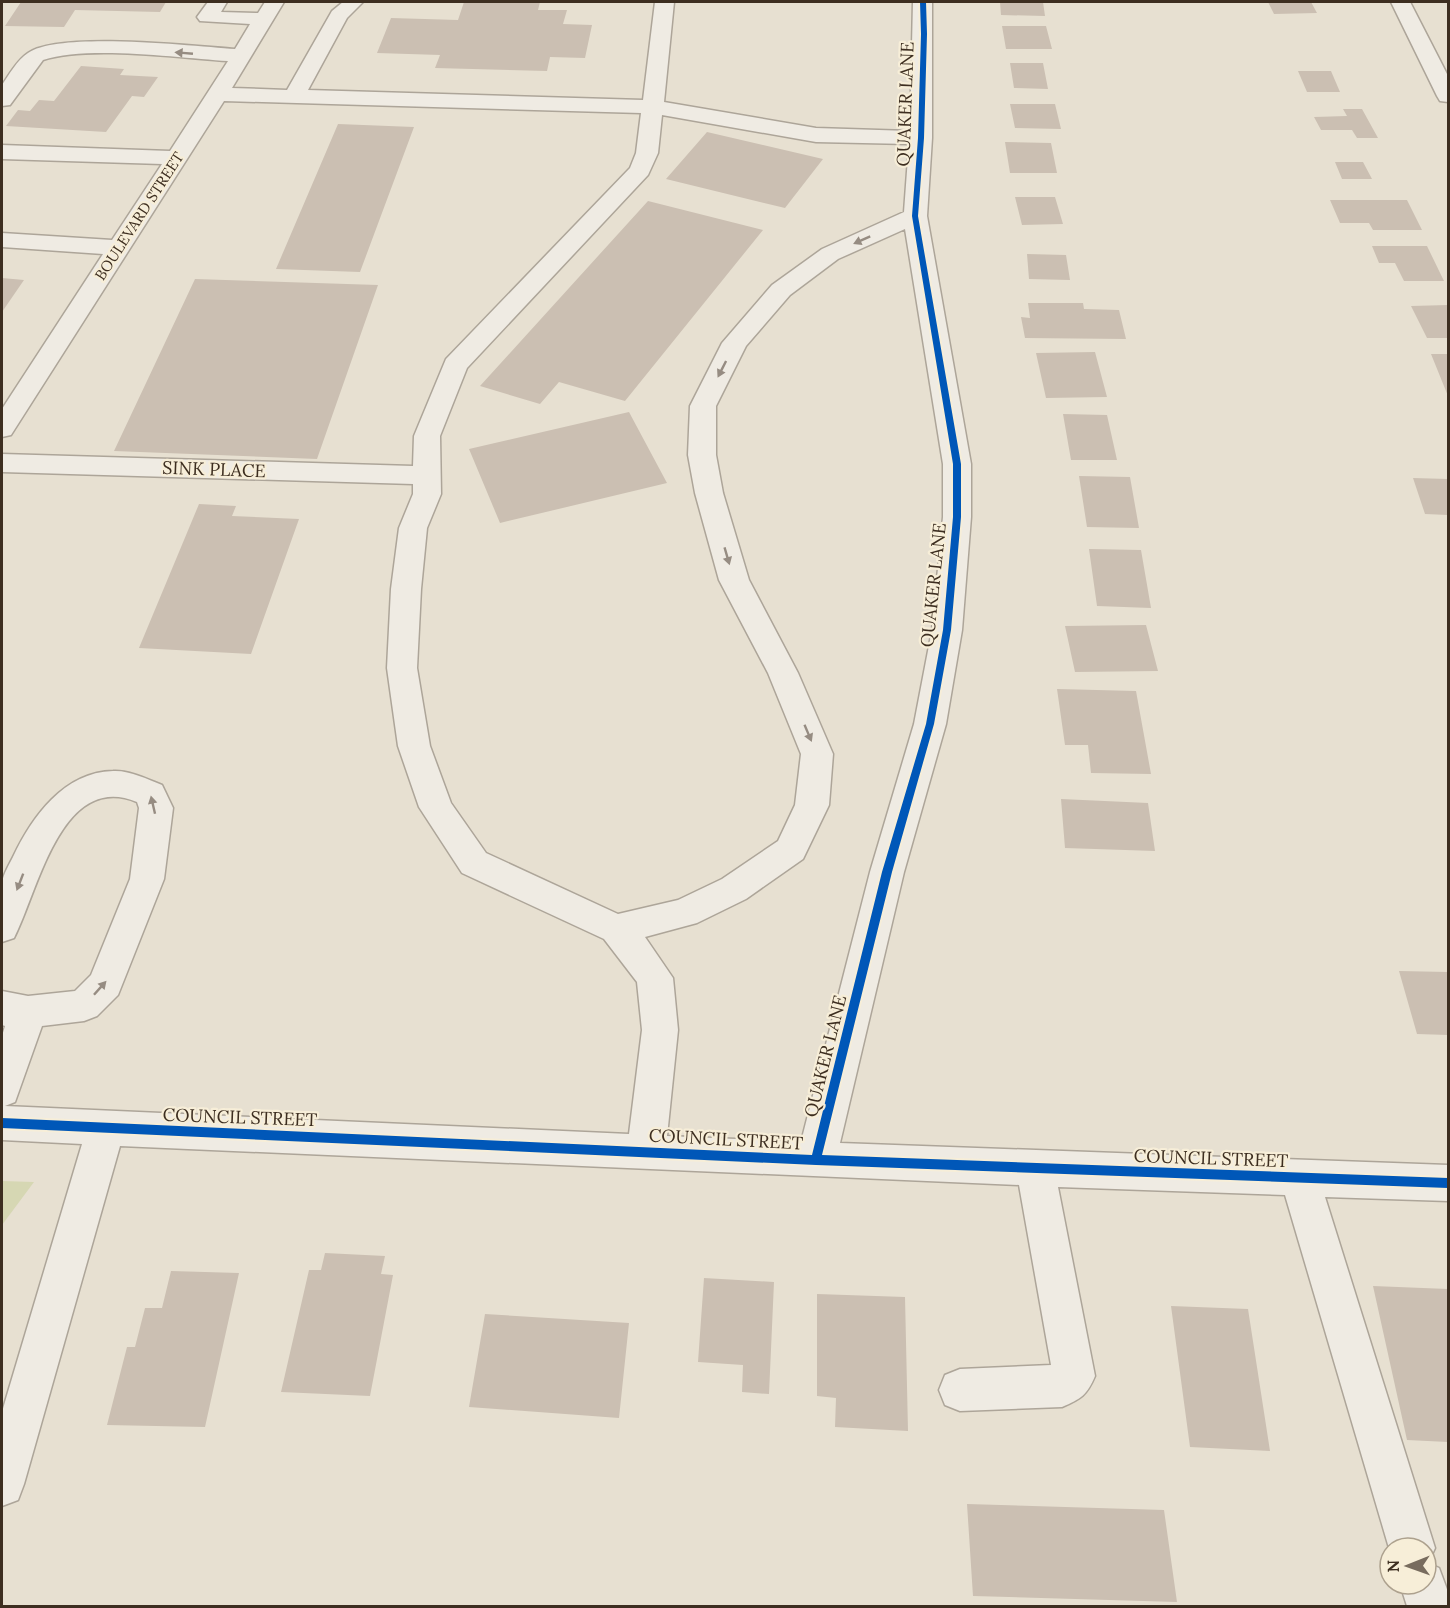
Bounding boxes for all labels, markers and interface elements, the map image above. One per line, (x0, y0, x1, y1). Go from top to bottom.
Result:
street label: QUAKER LANE (891, 41, 919, 167)
one-way arrow (175, 48, 194, 58)
street label: BOULEVARD STREET (90, 148, 188, 284)
one-way arrow (853, 235, 871, 245)
one-way arrow (717, 360, 726, 377)
street label: SINK PLACE (162, 456, 266, 482)
street label: QUAKER LANE (915, 522, 951, 648)
one-way arrow (723, 547, 732, 565)
one-way arrow (804, 724, 813, 741)
one-way arrow (148, 795, 157, 814)
one-way arrow (14, 873, 24, 891)
one-way arrow (93, 980, 106, 996)
street label: QUAKER LANE (799, 993, 851, 1119)
street label: COUNCIL STREET (162, 1103, 318, 1131)
street label: COUNCIL STREET (648, 1123, 804, 1155)
street label: COUNCIL STREET (1133, 1144, 1289, 1172)
north arrow (1378, 1536, 1438, 1596)
text: N (1383, 1560, 1403, 1573)

